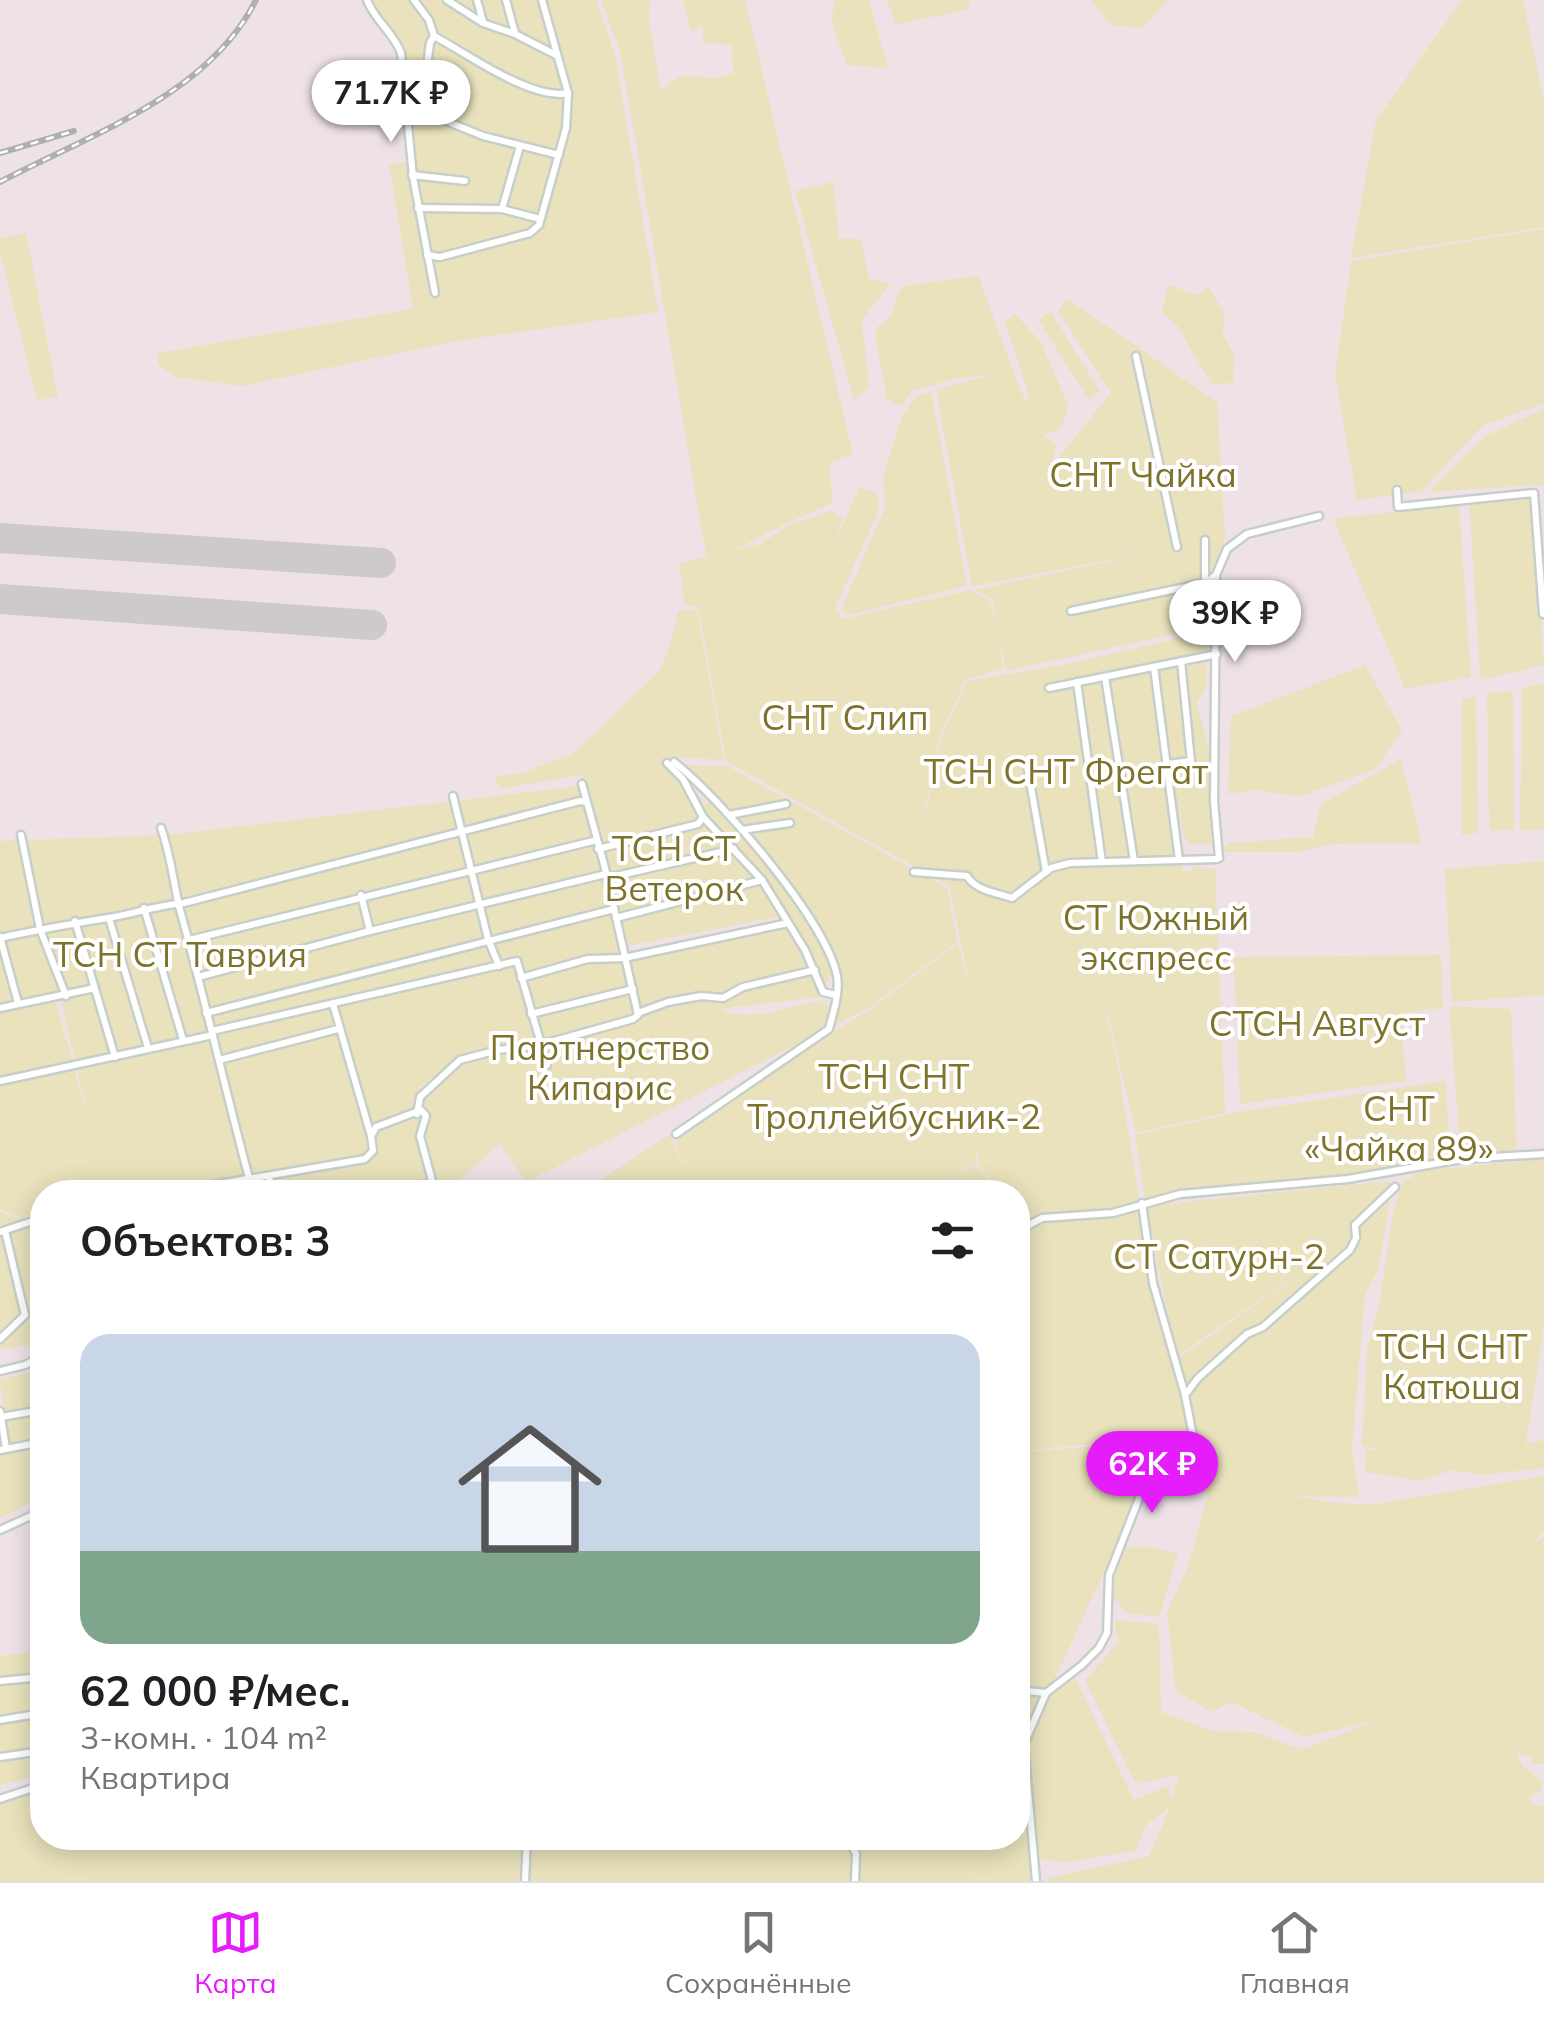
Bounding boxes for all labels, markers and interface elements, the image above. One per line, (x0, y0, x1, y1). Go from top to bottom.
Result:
pin: 71.7K ₽ (299, 60, 483, 145)
text: 71.7K ₽ (334, 72, 448, 112)
park label: СНТ Чайка (1049, 452, 1237, 496)
pin: 39K ₽ (1165, 580, 1305, 665)
text: 39K ₽ (1191, 592, 1279, 632)
park label: СНТ Слип (761, 695, 929, 739)
park label: ТСН СНТ Фрегат (924, 749, 1208, 793)
park label: ТСН СТ Ветерок (605, 826, 744, 910)
park label: СТ Южный экспресс (1063, 895, 1249, 979)
park label: ТСН СТ Таврия (53, 932, 307, 976)
park label: СТСН Август (1209, 1001, 1425, 1045)
park label: Партнерство Кипарис (490, 1025, 710, 1109)
park label: ТСН СНТ Троллейбусник-2 (747, 1054, 1041, 1138)
park label: СНТ «Чайка 89» (1305, 1086, 1493, 1170)
icon: filters (925, 1213, 980, 1268)
text: Объектов: 3 (80, 1214, 330, 1267)
park label: СТ Сатурн-2 (1113, 1234, 1325, 1278)
park label: ТСН СНТ Катюша (1376, 1324, 1528, 1408)
icon: home (440, 1399, 620, 1579)
pin: 62K ₽ (1082, 1431, 1222, 1516)
text: 62K ₽ (1108, 1443, 1196, 1483)
text: 62 000 ₽/мес. (80, 1664, 350, 1717)
text: 3-комн. · 104 m² (80, 1717, 327, 1757)
text: Квартира (80, 1757, 231, 1797)
tab: Карта (194, 1905, 277, 2000)
tab: Сохранённые (665, 1905, 851, 2000)
tab: Главная (1240, 1905, 1350, 2000)

